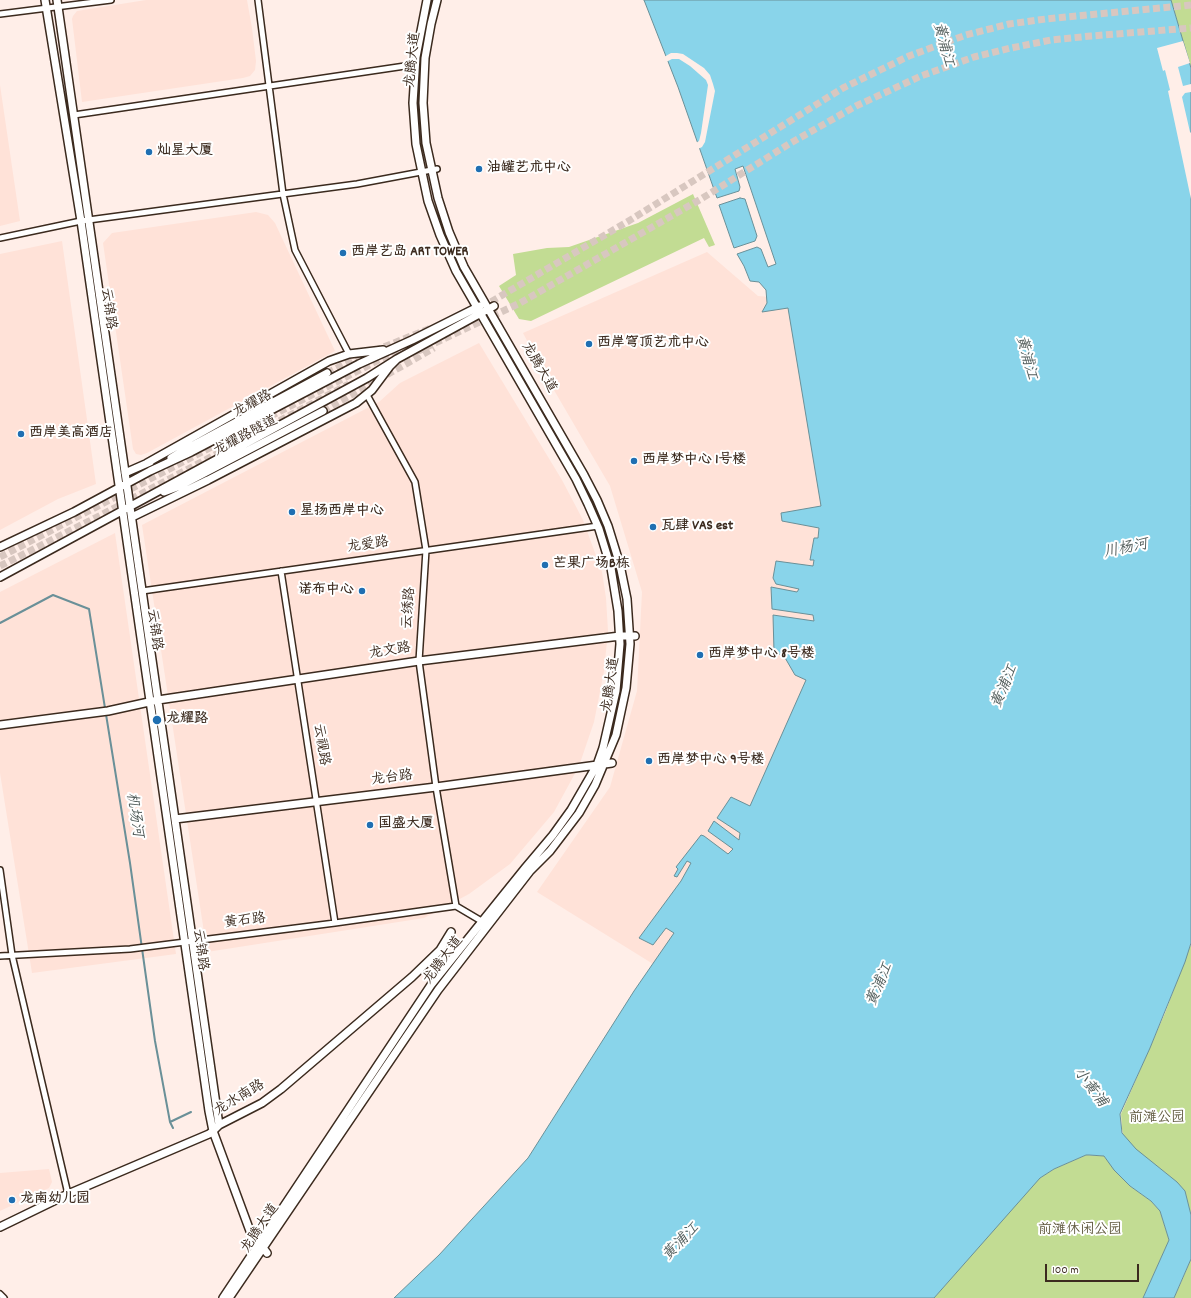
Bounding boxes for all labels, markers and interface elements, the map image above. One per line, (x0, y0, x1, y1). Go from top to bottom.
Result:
water label: 黄浦江 (927, 21, 957, 69)
street label: 龙腾大道 (403, 31, 425, 89)
place label: 灿星大厦 (157, 144, 213, 160)
marker: 灿星大厦 (144, 147, 154, 157)
place label: 油罐艺术中心 (487, 161, 571, 177)
marker: 油罐艺术中心 (474, 164, 484, 174)
place label: 西岸艺岛 ART TOWER (351, 245, 468, 261)
marker: 西岸艺岛 ART TOWER (338, 248, 348, 258)
street label: 云锦路 (96, 287, 118, 331)
water label: 黄浦江 (1010, 334, 1040, 382)
place label: 西岸穹顶艺术中心 (597, 336, 709, 352)
marker: 西岸穹顶艺术中心 (584, 339, 594, 349)
street label: 龙腾大道 (517, 340, 559, 396)
street label: 龙耀路 (231, 388, 275, 422)
street label: 龙耀路隧道 (211, 413, 281, 461)
place label: 西岸美高酒店 (29, 426, 113, 442)
marker: 西岸美高酒店 (16, 429, 26, 439)
place label: 西岸梦中心 1号楼 (642, 453, 746, 469)
marker: 西岸梦中心 1号楼 (629, 456, 639, 466)
place label: 星扬西岸中心 (300, 504, 384, 520)
marker: 星扬西岸中心 (287, 507, 297, 517)
place label: 瓦肆 VAS est (661, 519, 733, 535)
marker: 瓦肆 VAS est (648, 522, 658, 532)
street label: 龙爱路 (346, 535, 390, 557)
water label: 川杨河 (1102, 537, 1150, 563)
place label: 芒果广场B栋 (553, 557, 630, 573)
marker: 芒果广场B栋 (540, 560, 550, 570)
place label: 诺布中心 (298, 583, 354, 599)
marker: 诺布中心 (357, 586, 367, 596)
street label: 云绣路 (400, 586, 420, 630)
street label: 云锦路 (142, 608, 164, 652)
street label: 龙文路 (368, 640, 412, 664)
place label: 西岸梦中心 8号楼 (708, 647, 815, 663)
marker: 西岸梦中心 8号楼 (695, 650, 705, 660)
street label: 龙腾大道 (600, 656, 624, 714)
water label: 黄浦江 (989, 663, 1023, 711)
place label: 龙耀路 (166, 712, 208, 728)
marker: 龙耀路 (151, 714, 163, 726)
street label: 云视路 (308, 723, 332, 767)
place label: 西岸梦中心 9号楼 (657, 753, 765, 769)
marker: 西岸梦中心 9号楼 (644, 756, 654, 766)
street label: 龙台路 (370, 768, 414, 790)
water label: 机场河 (121, 791, 145, 839)
place label: 国盛大厦 (378, 817, 434, 833)
marker: 国盛大厦 (365, 820, 375, 830)
street label: 黄石路 (223, 911, 267, 933)
street label: 云锦路 (188, 928, 210, 972)
street label: 龙腾大道 (420, 934, 468, 988)
water label: 黄浦江 (864, 961, 898, 1009)
water label: 小黄浦 (1068, 1065, 1110, 1111)
street label: 龙水南路 (212, 1077, 268, 1121)
park label: 前滩公园 (1129, 1111, 1185, 1127)
place label: 龙南幼儿园 (20, 1192, 90, 1208)
marker: 龙南幼儿园 (7, 1195, 17, 1205)
street label: 龙腾大道 (238, 1201, 284, 1257)
water label: 黄浦江 (660, 1221, 704, 1265)
park label: 前滩休闲公园 (1038, 1223, 1122, 1239)
scale bar (1047, 1256, 1141, 1282)
text: 100 m (1052, 1262, 1079, 1279)

